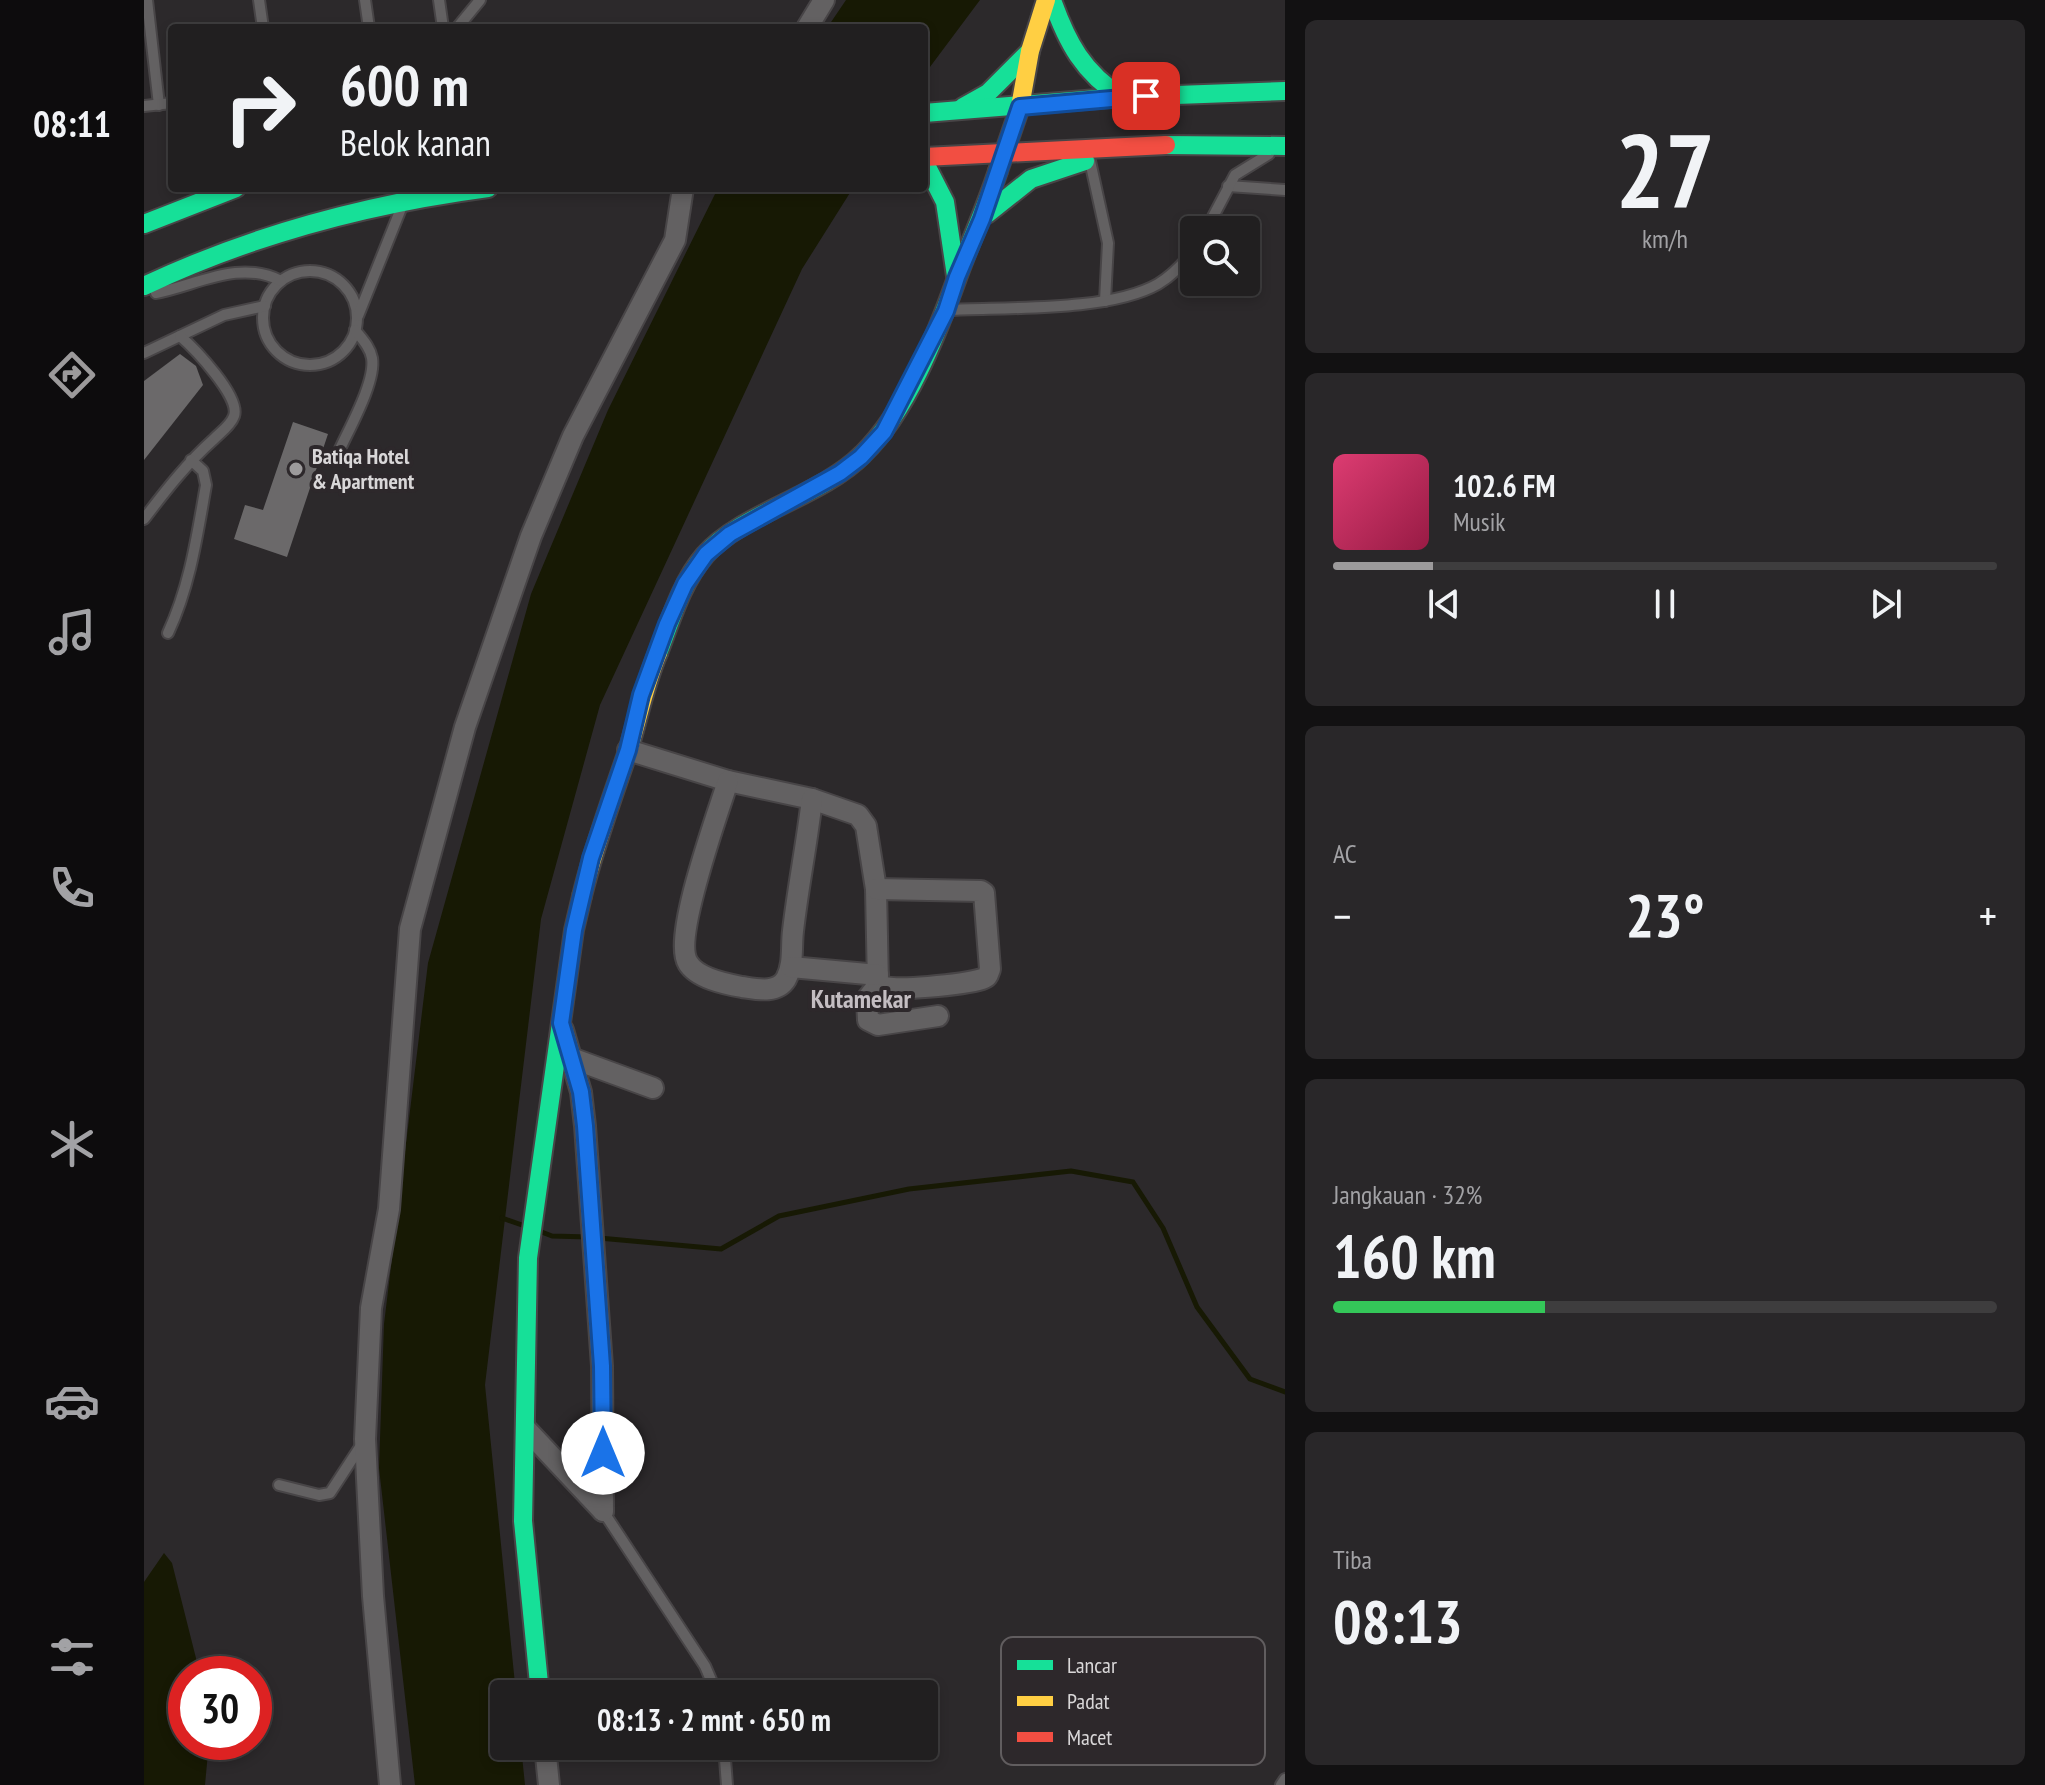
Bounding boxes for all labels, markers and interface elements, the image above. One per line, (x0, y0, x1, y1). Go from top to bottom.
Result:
text: 600 m (340, 49, 469, 121)
icon: right (208, 56, 312, 160)
pin (1112, 62, 1180, 130)
icon: arrive (1124, 74, 1168, 118)
text: 08:11 (33, 100, 111, 147)
text: 27 (1615, 102, 1715, 237)
text: Belok kanan (340, 119, 491, 166)
map controls (1180, 216, 1260, 296)
button: search (1180, 216, 1260, 296)
text: km/h (1642, 222, 1688, 255)
icon: directions (44, 347, 100, 403)
place label: Batiqa Hotel & Apartment (312, 442, 415, 495)
marker: Batiqa Hotel & Apartment (287, 460, 305, 478)
text: 102.6 FM (1453, 466, 1555, 505)
text: Musik (1453, 505, 1505, 538)
icon: previous (1422, 582, 1466, 626)
icon: pause (1643, 582, 1687, 626)
icon: next (1864, 582, 1908, 626)
icon: music (44, 604, 100, 660)
text: AC (1333, 837, 1357, 870)
icon: phone (44, 860, 100, 916)
text: 23° (1625, 876, 1705, 954)
text: − (1333, 887, 1351, 944)
text: + (1979, 887, 1997, 944)
district label: Kutamekar (811, 982, 912, 1015)
icon: climate (44, 1116, 100, 1172)
text: Jangkauan · 32% (1333, 1178, 1482, 1211)
text: 160 km (1333, 1217, 1496, 1295)
icon: car (44, 1373, 100, 1429)
position arrow (561, 1411, 645, 1495)
text: Tiba (1333, 1543, 1372, 1576)
text: 08:13 (1333, 1582, 1463, 1660)
icon: filters (44, 1629, 100, 1685)
legend (1001, 1637, 1265, 1765)
text: Lancar (1067, 1651, 1117, 1679)
speed limit sign: 30 (168, 1656, 272, 1760)
text: Padat (1067, 1687, 1110, 1715)
text: 08:13 · 2 mnt · 650 m (597, 1700, 831, 1739)
text: Macet (1067, 1723, 1112, 1751)

